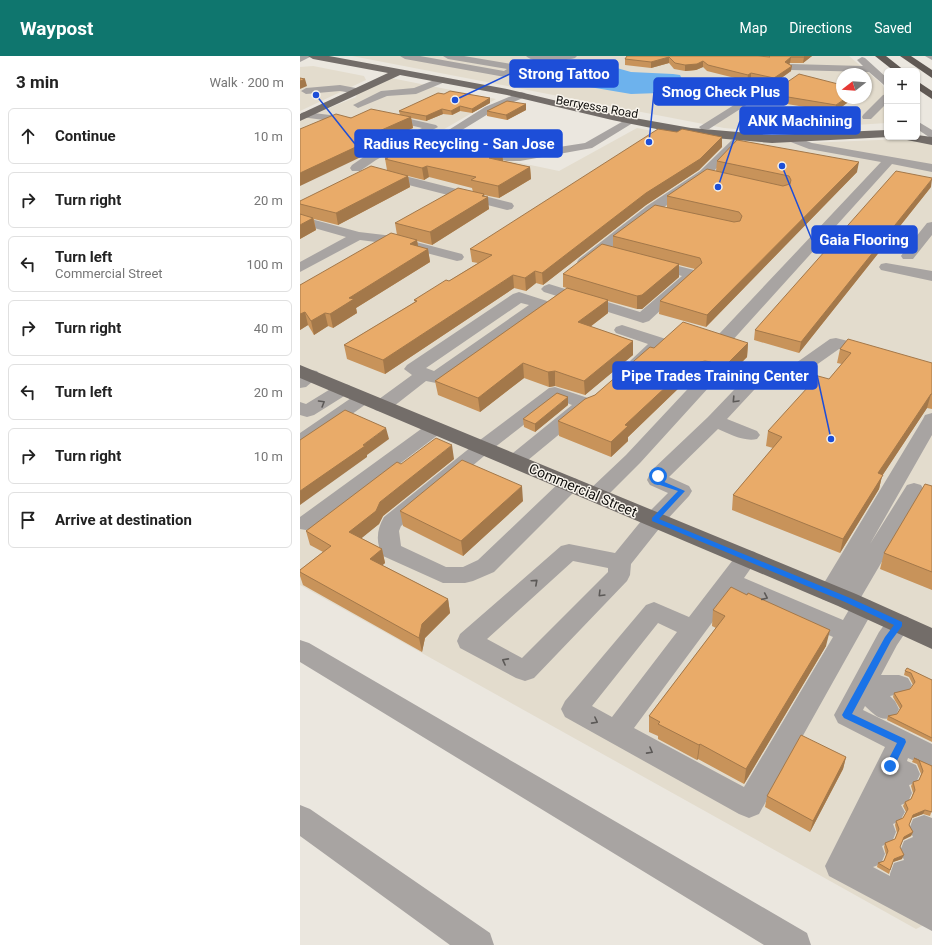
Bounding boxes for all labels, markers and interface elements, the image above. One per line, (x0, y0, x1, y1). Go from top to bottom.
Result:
text: Waypost (20, 17, 94, 40)
text: Map (740, 20, 767, 36)
text: Directions (789, 20, 852, 36)
text: Saved (874, 20, 912, 36)
callout: Strong Tattoo (510, 60, 618, 87)
text: Strong Tattoo (518, 65, 610, 83)
north arrow (836, 68, 872, 104)
map controls (884, 68, 920, 140)
button: + (884, 68, 920, 104)
text: 3 min (16, 72, 59, 92)
text: Walk · 200 m (209, 75, 284, 90)
callout: Smog Check Plus (654, 78, 788, 105)
text: Smog Check Plus (662, 83, 781, 101)
street label: Berryessa Road (555, 93, 639, 121)
button: − (884, 104, 920, 140)
callout: ANK Machining (740, 107, 860, 134)
text: ANK Machining (748, 112, 852, 130)
icon: ahead (17, 125, 39, 147)
text: Continue (55, 127, 116, 145)
text: 10 m (254, 129, 283, 144)
callout: Radius Recycling - San Jose (355, 130, 562, 157)
text: Radius Recycling - San Jose (363, 135, 555, 153)
icon: right (17, 189, 39, 211)
text: Turn right (55, 191, 121, 209)
text: 20 m (254, 193, 283, 208)
callout: Gaia Flooring (812, 226, 917, 253)
text: Gaia Flooring (819, 231, 909, 249)
text: Turn left (55, 248, 112, 266)
icon: left (17, 253, 39, 275)
text: 100 m (246, 257, 283, 272)
text: Commercial Street (55, 266, 163, 281)
icon: right (17, 317, 39, 339)
text: Turn right (55, 319, 121, 337)
text: 40 m (254, 321, 283, 336)
callout: Pipe Trades Training Center (613, 362, 817, 389)
text: Pipe Trades Training Center (621, 367, 809, 385)
icon: left (17, 381, 39, 403)
text: Turn left (55, 383, 112, 401)
text: 20 m (254, 385, 283, 400)
one-way arrow (732, 395, 739, 403)
one-way arrow (318, 400, 325, 407)
icon: right (17, 445, 39, 467)
text: Turn right (55, 447, 121, 465)
text: 10 m (254, 449, 283, 464)
street label: Commercial Street (527, 460, 640, 520)
route start (649, 467, 667, 485)
icon: arrive (17, 509, 39, 531)
text: Arrive at destination (55, 511, 192, 529)
one-way arrow (530, 580, 538, 587)
one-way arrow (598, 589, 605, 597)
one-way arrow (761, 592, 768, 600)
one-way arrow (502, 658, 510, 665)
one-way arrow (591, 716, 598, 723)
one-way arrow (646, 746, 654, 753)
route end (881, 757, 899, 775)

